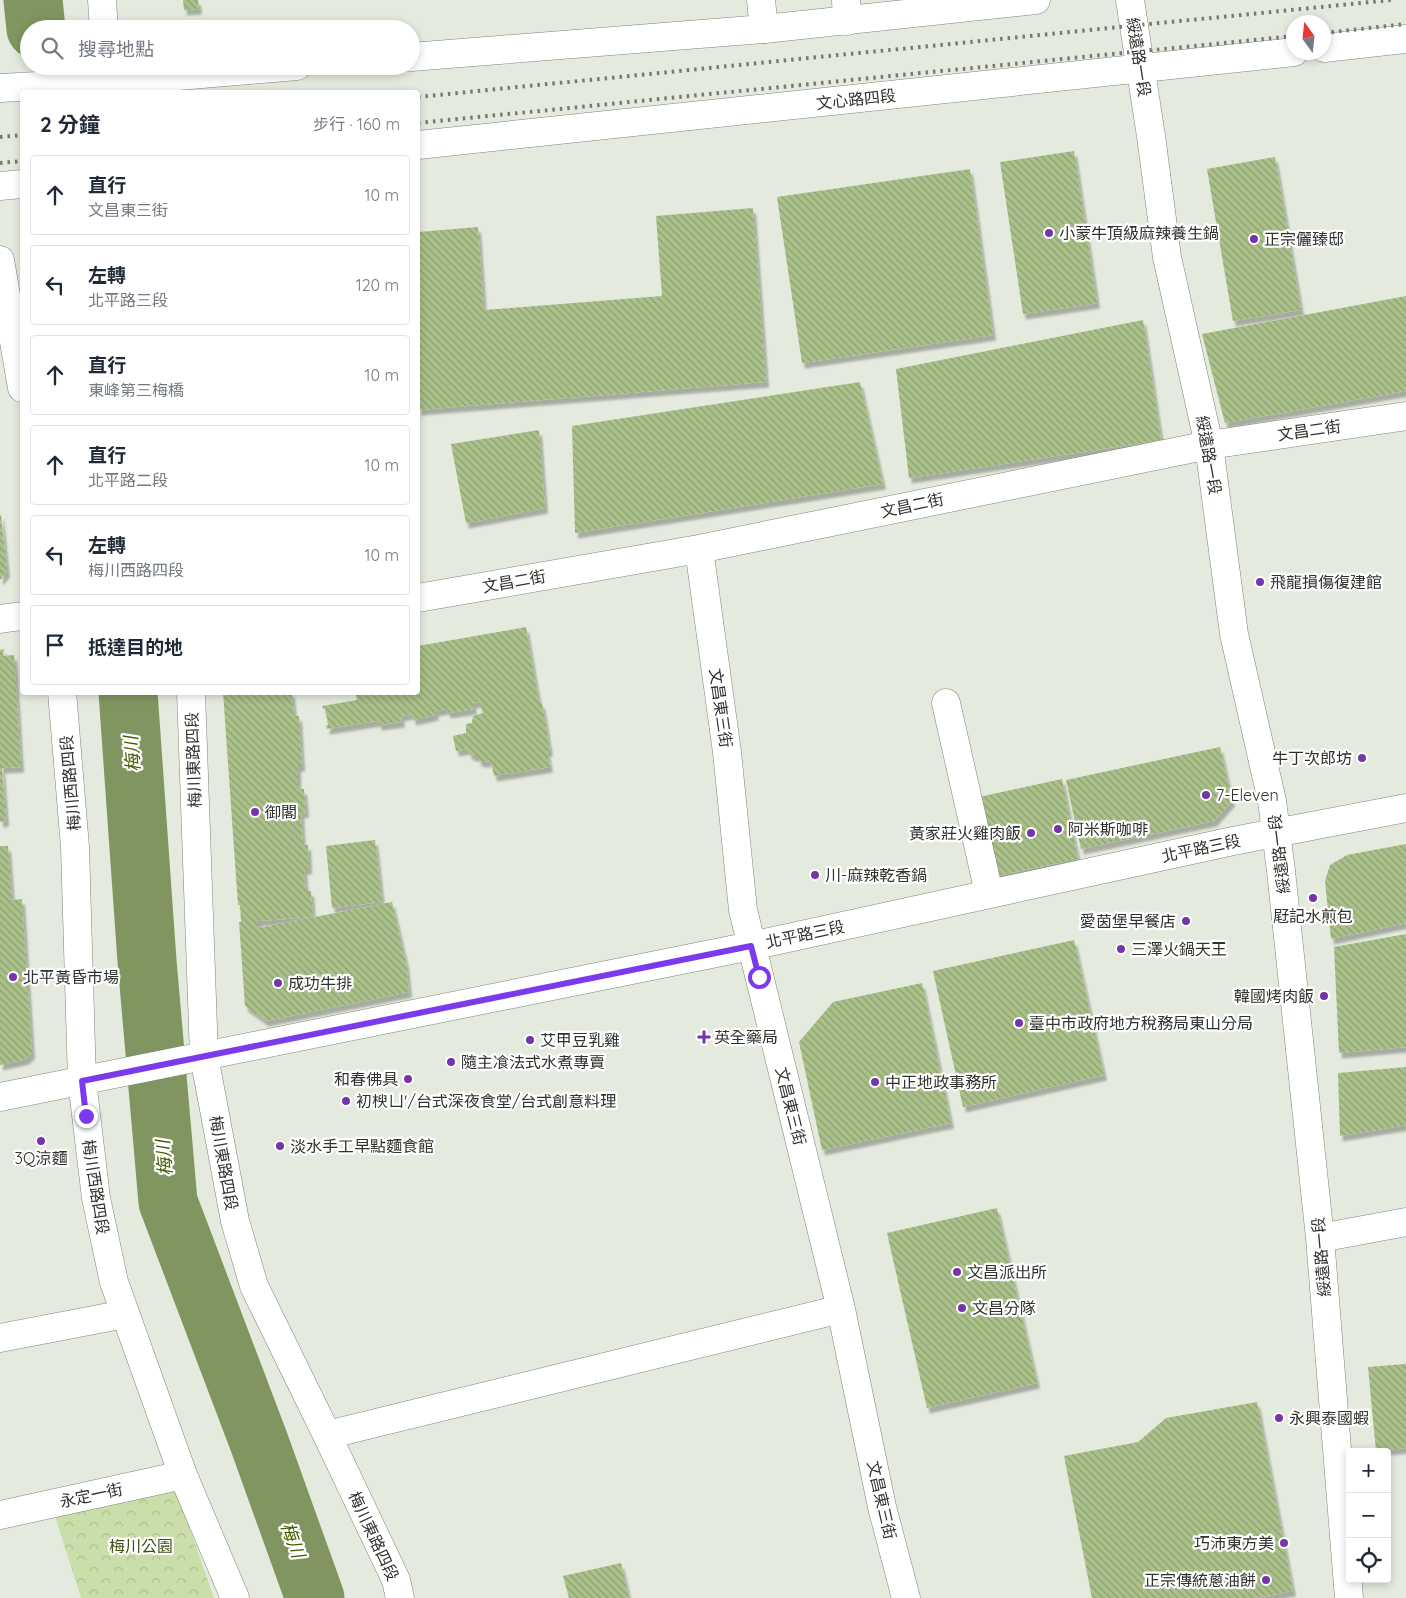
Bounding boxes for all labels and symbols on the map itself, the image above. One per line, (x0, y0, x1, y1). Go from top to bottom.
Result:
north arrow (1286, 15, 1331, 60)
street label: 綏遠路一段 (1123, 16, 1155, 98)
street label: 文心路四段 (815, 85, 897, 113)
place label: 小蒙牛頂級麻辣養生鍋 (1059, 223, 1219, 243)
marker: 小蒙牛頂級麻辣養生鍋 (1043, 227, 1055, 239)
place label: 正宗儷臻邸 (1264, 229, 1344, 249)
marker: 正宗儷臻邸 (1248, 233, 1260, 245)
street label: 綏遠路一段 (1192, 414, 1226, 496)
street label: 文昌二街 (1276, 416, 1342, 444)
street label: 文昌二街 (879, 489, 945, 521)
street label: 文昌二街 (481, 566, 547, 596)
place label: 飛龍損傷復建館 (1270, 572, 1382, 592)
marker: 飛龍損傷復建館 (1254, 576, 1266, 588)
street label: 文昌東三街 (706, 667, 736, 749)
street label: 梅川東路四段 (181, 712, 205, 808)
water label: 梅川 (119, 733, 145, 773)
street label: 梅川西路四段 (56, 734, 84, 832)
place label: 牛丁次郎坊 (1272, 748, 1352, 768)
marker: 牛丁次郎坊 (1356, 752, 1368, 764)
place label: 7-Eleven (1216, 785, 1279, 805)
marker: 7-Eleven (1200, 789, 1212, 801)
place label: 御閣 (265, 802, 297, 822)
marker: 御閣 (249, 806, 261, 818)
street label: 綏遠路一段 (1264, 813, 1294, 895)
place label: 阿米斯咖啡 (1068, 819, 1148, 839)
place label: 黃家莊火雞肉飯 (909, 823, 1021, 843)
marker: 阿米斯咖啡 (1052, 823, 1064, 835)
marker: 黃家莊火雞肉飯 (1025, 827, 1037, 839)
street label: 北平路三段 (1160, 830, 1242, 866)
place label: 川-麻辣乾香鍋 (825, 865, 927, 885)
marker: 川-麻辣乾香鍋 (809, 869, 821, 881)
marker: 屘記水煎包 (1307, 892, 1319, 904)
place label: 屘記水煎包 (1273, 906, 1353, 926)
place label: 愛茵堡早餐店 (1080, 911, 1176, 931)
marker: 愛茵堡早餐店 (1180, 915, 1192, 927)
street label: 北平路三段 (764, 916, 846, 952)
place label: 三澤火鍋天王 (1131, 939, 1227, 959)
marker: 三澤火鍋天王 (1115, 943, 1127, 955)
route start (748, 966, 771, 989)
place label: 北平黃昏市場 (23, 967, 119, 987)
marker: 北平黃昏市場 (7, 971, 19, 983)
place label: 成功牛排 (288, 973, 352, 993)
marker: 成功牛排 (272, 977, 284, 989)
place label: 韓國烤肉飯 (1234, 986, 1314, 1006)
marker: 韓國烤肉飯 (1318, 990, 1330, 1002)
place label: 臺中市政府地方稅務局東山分局 (1029, 1013, 1253, 1033)
marker: 臺中市政府地方稅務局東山分局 (1013, 1017, 1025, 1029)
place label: 英全藥局 (714, 1027, 778, 1047)
place label: 艾甲豆乳雞 (540, 1030, 620, 1050)
marker: 英全藥局 (698, 1031, 710, 1043)
marker: 艾甲豆乳雞 (524, 1034, 536, 1046)
place label: 隨主飡法式水煮專賣 (461, 1052, 605, 1072)
marker: 隨主飡法式水煮專賣 (445, 1056, 457, 1068)
street label: 文昌東三街 (772, 1065, 810, 1147)
place label: 和春佛具 (334, 1069, 398, 1089)
place label: 中正地政事務所 (885, 1072, 997, 1092)
marker: 和春佛具 (402, 1073, 414, 1085)
marker: 中正地政事務所 (869, 1076, 881, 1088)
place label: 初楰ㄩˊ/台式深夜食堂/台式創意料理 (356, 1091, 616, 1111)
marker: 初楰ㄩˊ/台式深夜食堂/台式創意料理 (340, 1095, 352, 1107)
route end (75, 1105, 98, 1128)
street label: 梅川東路四段 (206, 1114, 242, 1212)
marker: 3Q涼麵 (35, 1135, 47, 1147)
place label: 淡水手工早點麵食館 (290, 1136, 434, 1156)
water label: 梅川 (151, 1137, 177, 1177)
street label: 梅川西路四段 (79, 1138, 113, 1236)
marker: 淡水手工早點麵食館 (274, 1140, 286, 1152)
place label: 3Q涼麵 (15, 1148, 67, 1168)
street label: 綏遠路一段 (1308, 1216, 1334, 1298)
place label: 文昌派出所 (967, 1262, 1047, 1282)
marker: 文昌派出所 (951, 1266, 963, 1278)
place label: 文昌分隊 (972, 1298, 1036, 1318)
marker: 文昌分隊 (956, 1302, 968, 1314)
place label: 永興泰國蝦 (1289, 1408, 1369, 1428)
marker: 永興泰國蝦 (1273, 1412, 1285, 1424)
street label: 文昌東三街 (863, 1459, 901, 1541)
street label: 永定一街 (58, 1479, 124, 1511)
street label: 梅川東路四段 (345, 1488, 403, 1584)
water label: 梅川 (276, 1519, 311, 1563)
place label: 巧沛東方美 (1194, 1533, 1274, 1553)
park label: 梅川公園 (109, 1536, 173, 1556)
marker: 巧沛東方美 (1278, 1537, 1290, 1549)
place label: 正宗傳統蔥油餅 (1144, 1570, 1256, 1590)
marker: 正宗傳統蔥油餅 (1260, 1574, 1272, 1586)

